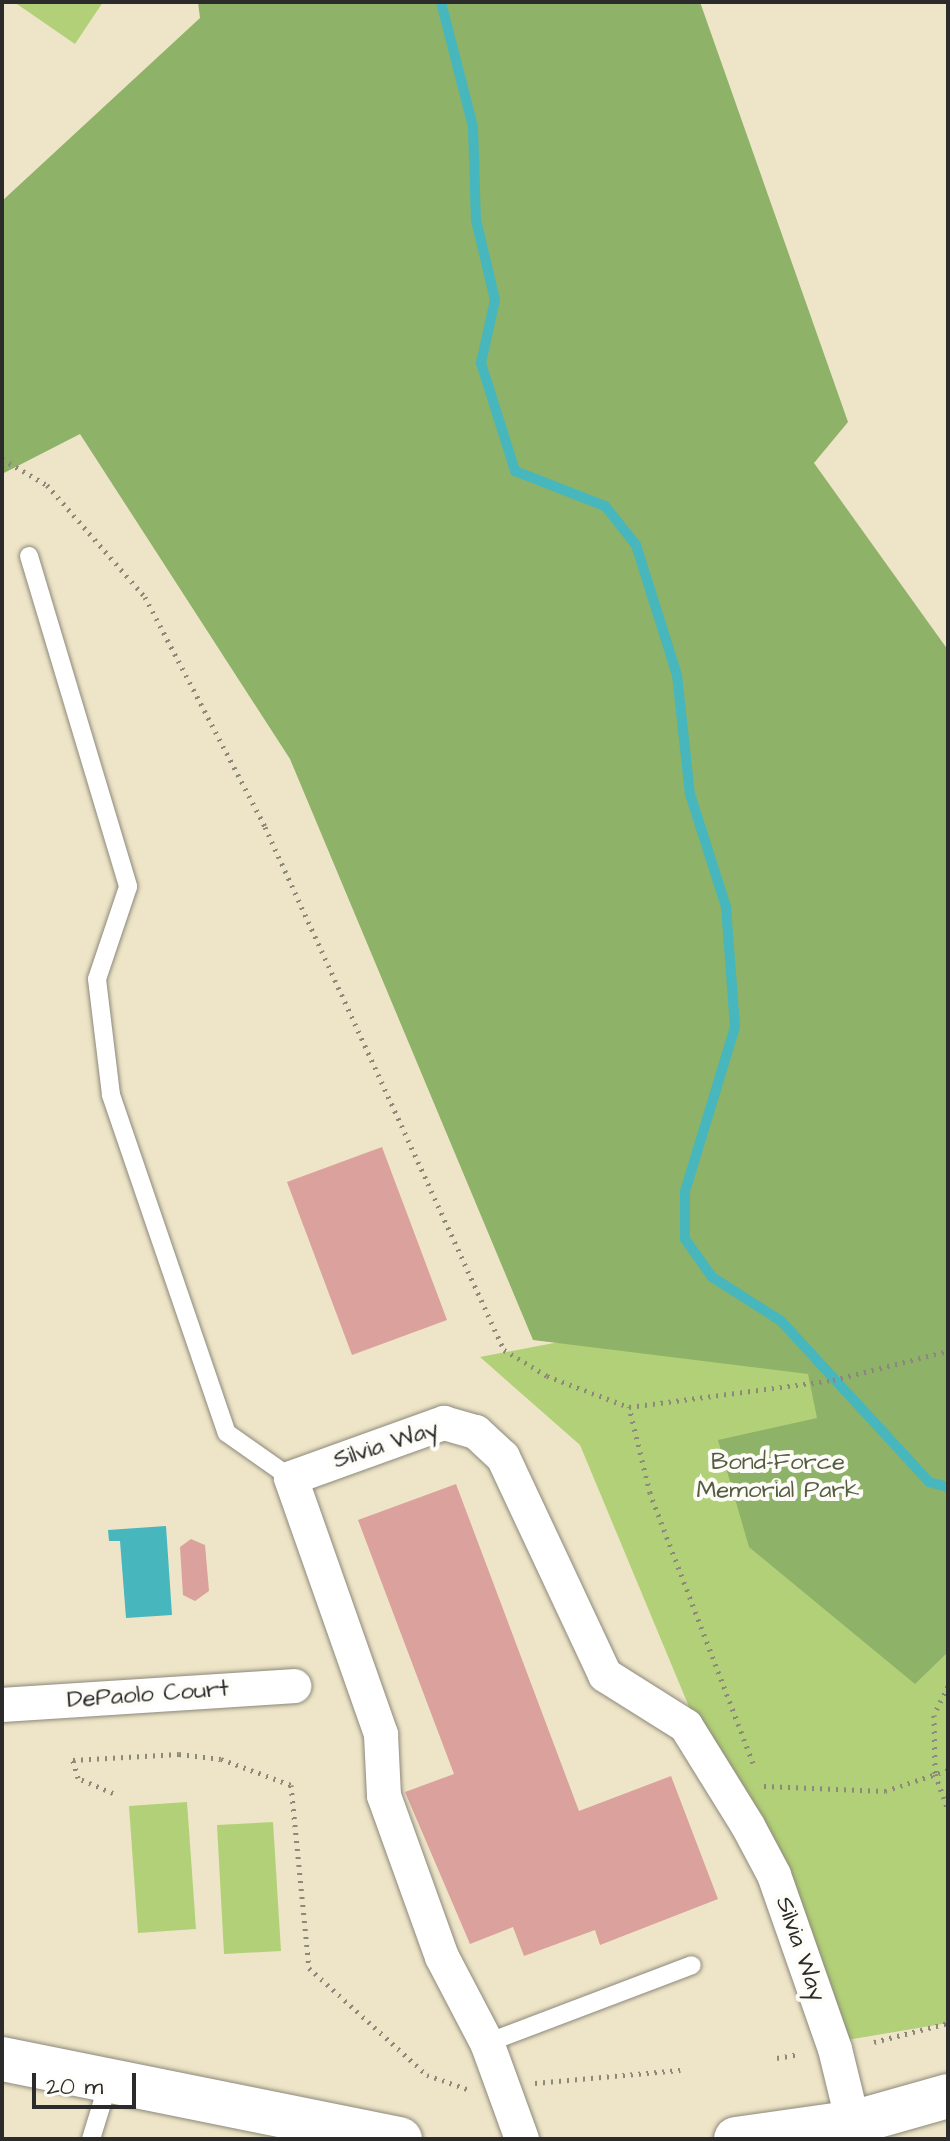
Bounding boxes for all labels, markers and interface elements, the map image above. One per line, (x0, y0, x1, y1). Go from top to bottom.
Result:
street label: Silvia Way (330, 1415, 442, 1475)
park label: Bond-Force Memorial Park (697, 1449, 859, 1505)
street label: DePaolo Court (66, 1675, 230, 1715)
street label: Silvia Way (769, 1893, 831, 2005)
scale bar (36, 2057, 140, 2107)
text: 20 m (46, 2070, 103, 2104)

